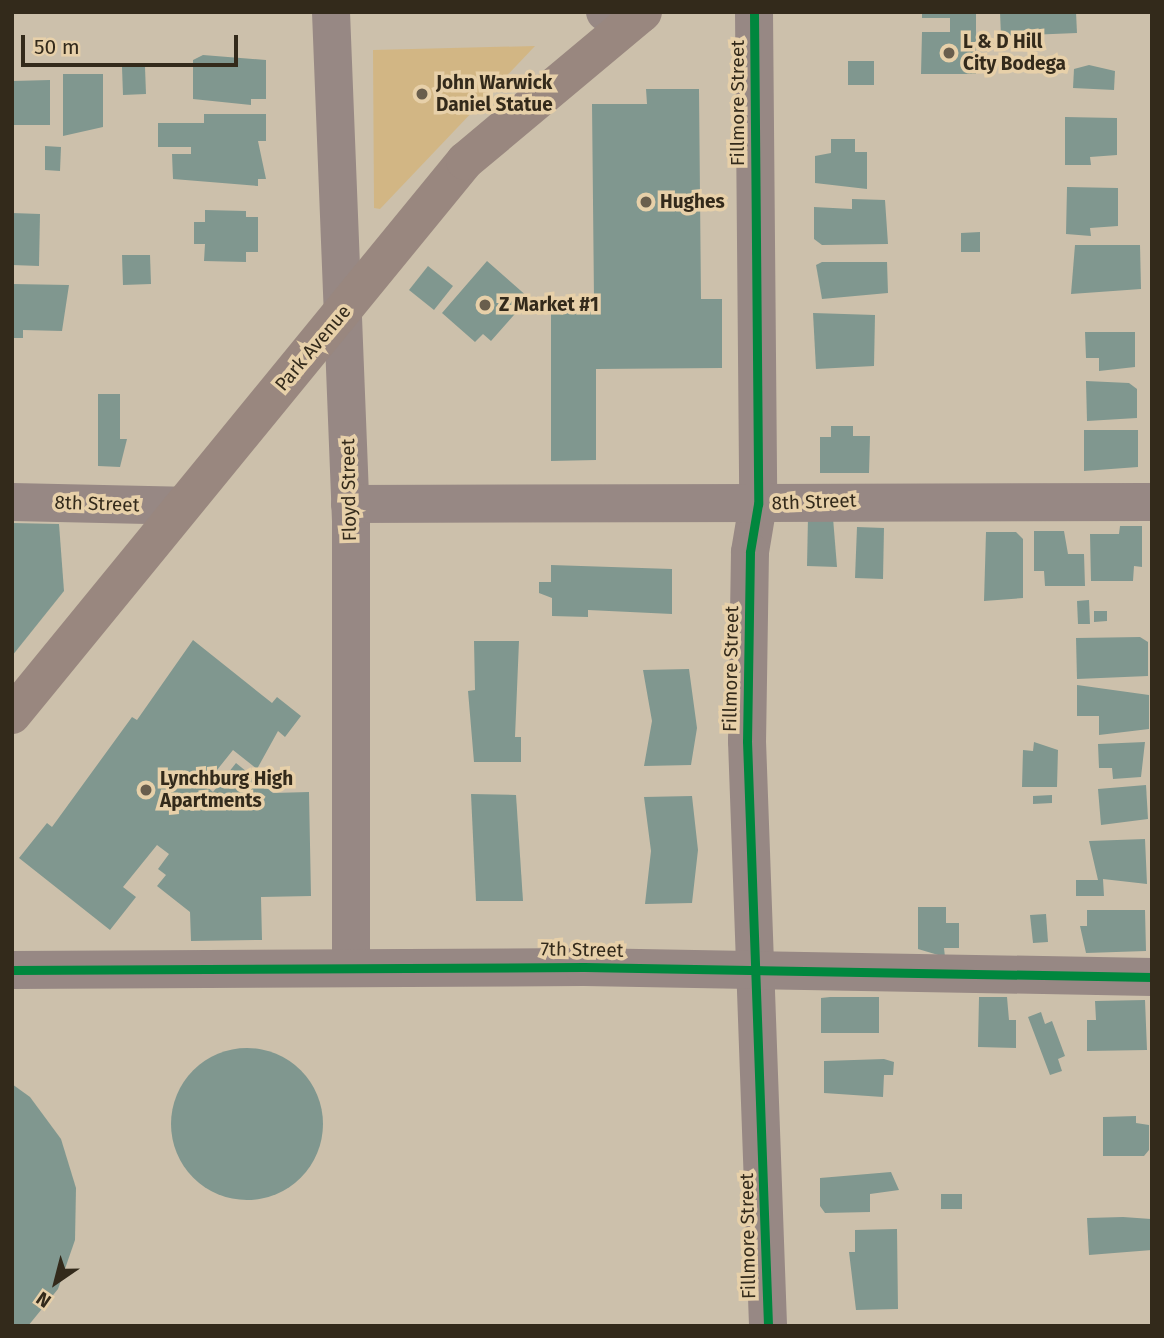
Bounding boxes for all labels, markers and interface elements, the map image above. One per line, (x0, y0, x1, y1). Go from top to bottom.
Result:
scale bar (24, 21, 242, 65)
place label: L & D Hill City Bodega (963, 31, 1066, 75)
text: 50 m (34, 34, 80, 60)
street label: Fillmore Street (727, 40, 749, 166)
marker: L & D Hill City Bodega (941, 45, 957, 61)
place label: John Warwick Daniel Statue (436, 72, 553, 116)
marker: John Warwick Daniel Statue (414, 86, 430, 102)
place label: Hughes (660, 191, 725, 213)
marker: Hughes (638, 194, 654, 210)
place label: Z Market #1 (499, 294, 599, 316)
marker: Z Market #1 (477, 297, 493, 313)
street label: Park Avenue (270, 300, 356, 396)
street label: Floyd Street (337, 438, 361, 542)
street label: 8th Street (771, 489, 857, 515)
street label: 8th Street (54, 491, 140, 517)
street label: Fillmore Street (719, 606, 743, 732)
place label: Lynchburg High Apartments (160, 768, 293, 812)
marker: Lynchburg High Apartments (138, 782, 154, 798)
street label: 7th Street (540, 938, 624, 962)
street label: Fillmore Street (736, 1173, 760, 1299)
north arrow (21, 1247, 91, 1317)
text: N (32, 1287, 55, 1313)

